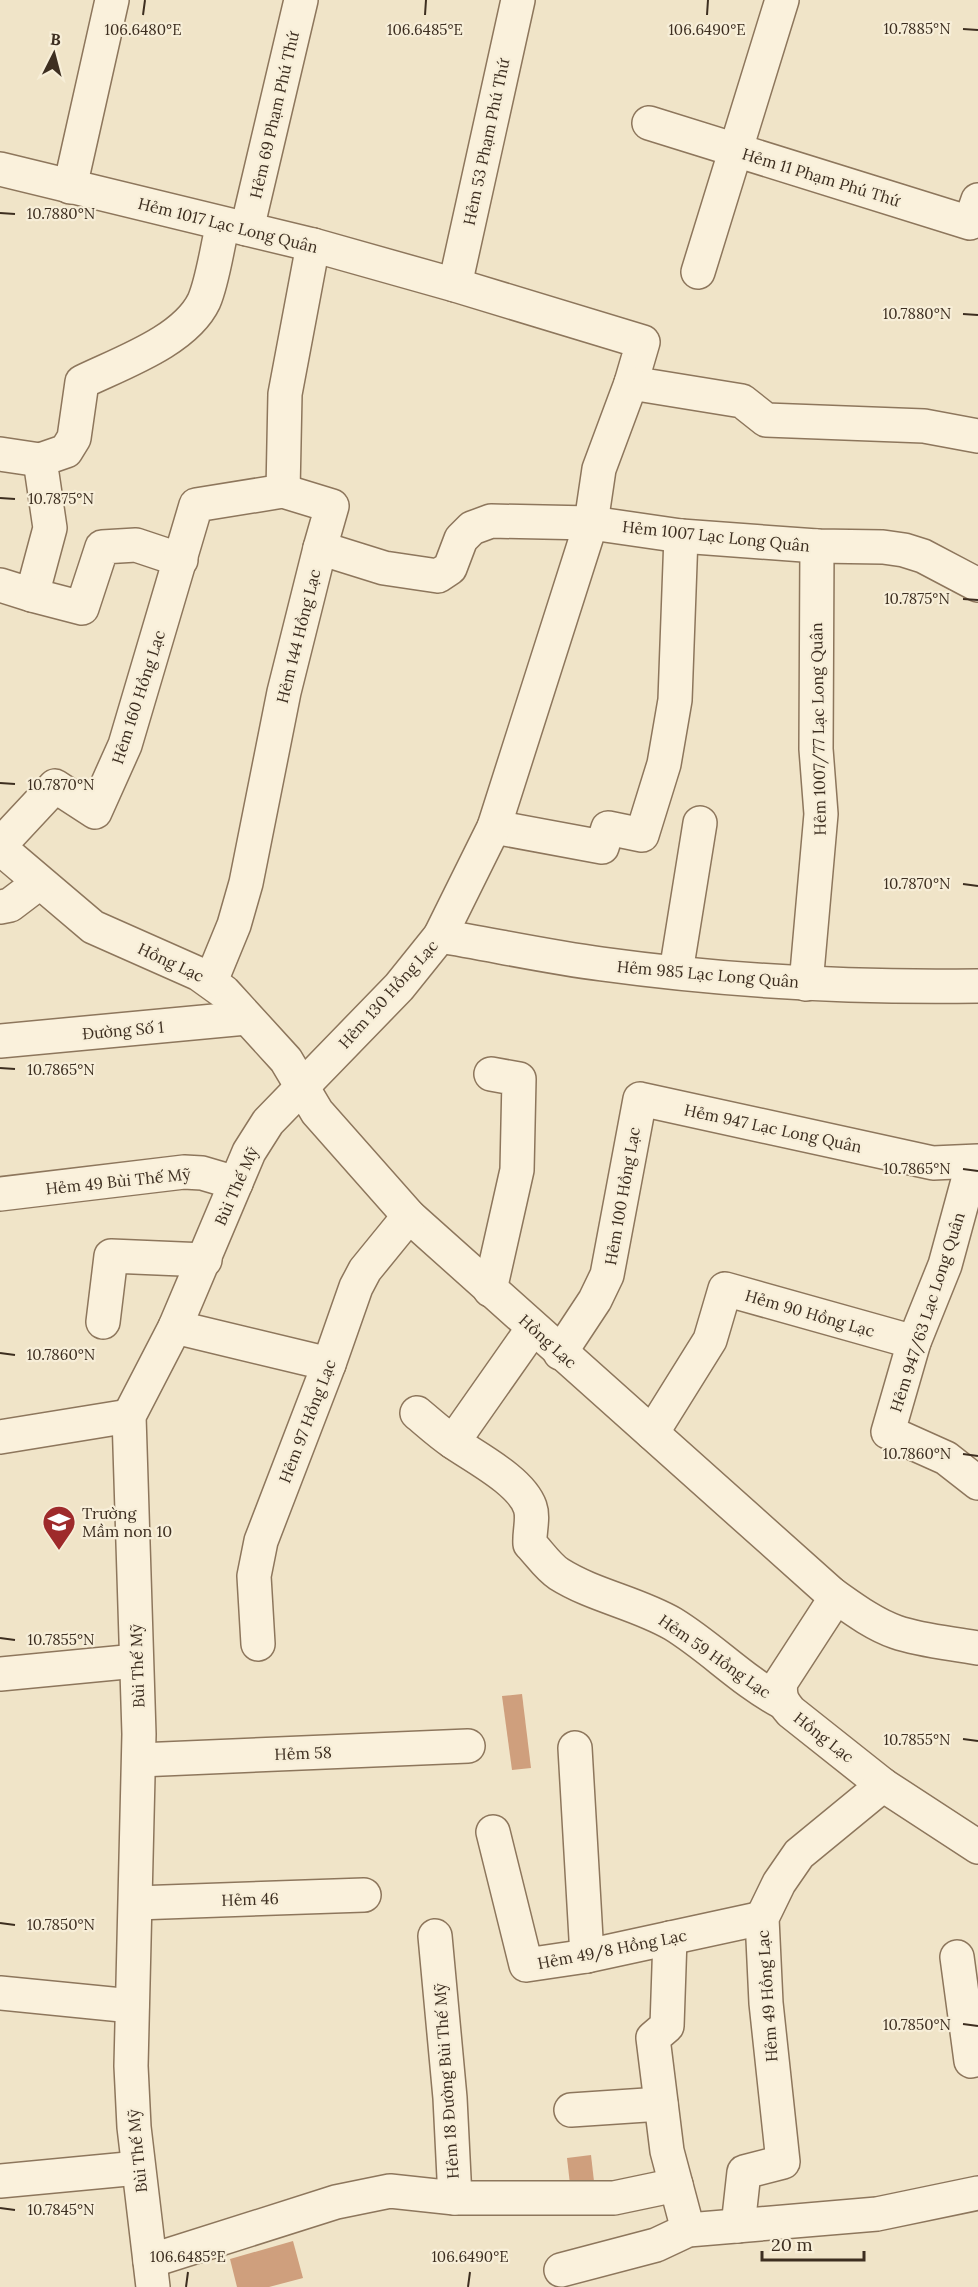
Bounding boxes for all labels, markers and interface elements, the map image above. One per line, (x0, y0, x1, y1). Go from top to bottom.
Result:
text: 10.7885°N (883, 19, 951, 38)
text: 106.6480°E (105, 20, 181, 39)
text: 106.6485°E (387, 20, 463, 39)
text: 106.6490°E (668, 20, 746, 39)
north arrow (24, 24, 84, 84)
street label: Hẻm 69 Phạm Phú Thứ (245, 28, 303, 200)
text: B (49, 29, 62, 50)
street label: Hẻm 53 Phạm Phú Thứ (459, 55, 514, 227)
street label: Hẻm 11 Phạm Phú Thứ (740, 143, 904, 211)
street label: Hẻm 1017 Lạc Long Quân (136, 193, 320, 257)
text: 10.7880°N (27, 204, 95, 223)
text: 10.7880°N (883, 304, 951, 323)
text: 10.7875°N (28, 489, 94, 508)
street label: Hẻm 1007 Lạc Long Quân (621, 516, 811, 556)
street label: Hẻm 144 Hồng Lạc (272, 567, 324, 705)
text: 10.7875°N (884, 589, 950, 608)
street label: Hẻm 1007/77 Lạc Long Quân (806, 622, 831, 836)
street label: Hẻm 160 Hồng Lạc (107, 628, 169, 766)
text: 10.7870°N (28, 775, 94, 794)
text: 10.7870°N (884, 874, 950, 893)
street label: Hẻm 130 Hồng Lạc (334, 936, 442, 1052)
street label: Hồng Lạc (135, 938, 207, 986)
street label: Hẻm 985 Lạc Long Quân (616, 956, 800, 992)
street label: Đường Số 1 (81, 1016, 165, 1044)
text: 10.7865°N (27, 1060, 95, 1079)
street label: Hẻm 947 Lạc Long Quân (682, 1099, 864, 1157)
street label: Hẻm 100 Hồng Lạc (600, 1125, 644, 1267)
street label: Bùi Thế Mỹ (210, 1143, 262, 1228)
text: 10.7865°N (883, 1159, 951, 1178)
street label: Hẻm 49 Bùi Thế Mỹ (44, 1163, 192, 1199)
street label: Hẻm 947/63 Lạc Long Quân (885, 1209, 970, 1415)
street label: Hẻm 90 Hồng Lạc (743, 1285, 877, 1341)
street label: Hồng Lạc (515, 1310, 581, 1372)
text: 10.7860°N (27, 1345, 95, 1364)
street label: Hẻm 97 Hồng Lạc (274, 1356, 340, 1486)
text: 10.7860°N (883, 1444, 951, 1463)
place label: Trường Mầm non 10 (82, 1503, 172, 1541)
school or university icon: Trường Mầm non 10 (41, 1504, 77, 1551)
street label: Hẻm 59 Hồng Lạc (655, 1610, 775, 1702)
street label: Bùi Thế Mỹ (126, 1623, 148, 1708)
text: 10.7855°N (28, 1630, 94, 1649)
street label: Hồng Lạc (790, 1707, 858, 1767)
text: 10.7855°N (884, 1730, 950, 1749)
street label: Hẻm 58 (274, 1742, 332, 1764)
street label: Hẻm 46 (221, 1888, 279, 1910)
text: 10.7850°N (27, 1915, 95, 1934)
street label: Hẻm 49/8 Hồng Lạc (536, 1925, 689, 1974)
street label: Hẻm 49 Hồng Lạc (752, 1929, 782, 2063)
street label: Hẻm 18 Đường Bùi Thế Mỹ (429, 1982, 463, 2180)
text: 10.7850°N (883, 2015, 951, 2034)
street label: Bùi Thế Mỹ (123, 2108, 151, 2194)
text: 10.7845°N (28, 2200, 94, 2219)
scale bar (762, 2224, 864, 2262)
text: 20 m (771, 2233, 813, 2256)
text: 106.6485°E (150, 2247, 226, 2266)
text: 106.6490°E (431, 2247, 509, 2266)

